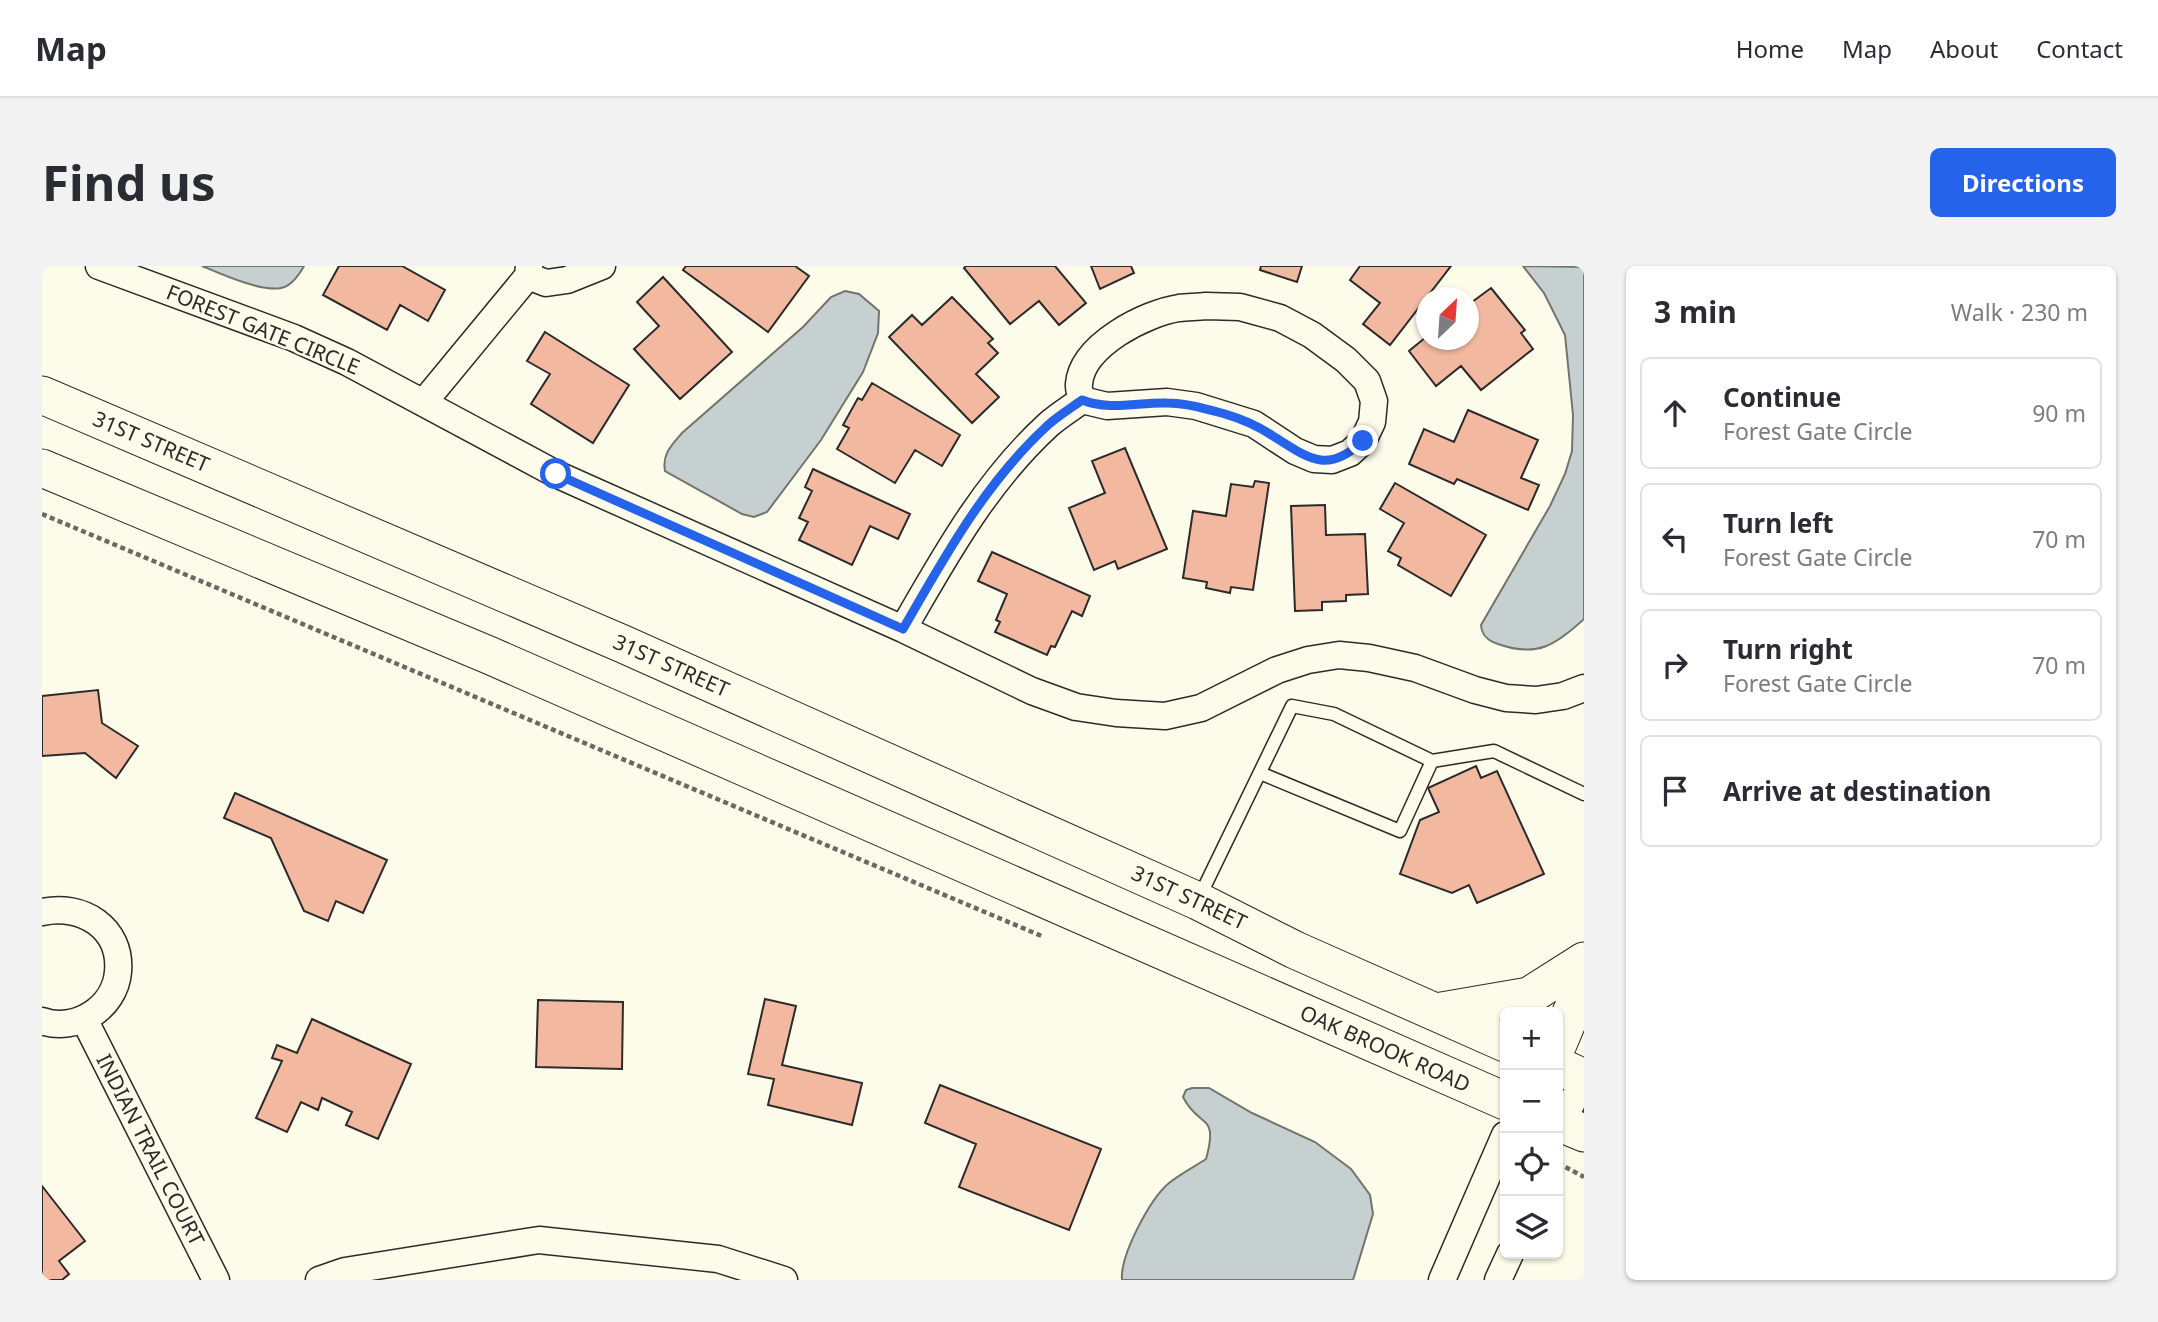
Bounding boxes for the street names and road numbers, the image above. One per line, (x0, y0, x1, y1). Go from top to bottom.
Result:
street label: FOREST GATE CIRCLE (163, 277, 364, 381)
street label: 31ST STREET (89, 404, 214, 478)
street label: 31ST STREET (609, 627, 734, 703)
street label: 31ST STREET (1127, 858, 1252, 936)
street label: OAK BROOK ROAD (1296, 998, 1475, 1098)
street label: INDIAN TRAIL COURT (90, 1049, 212, 1250)

